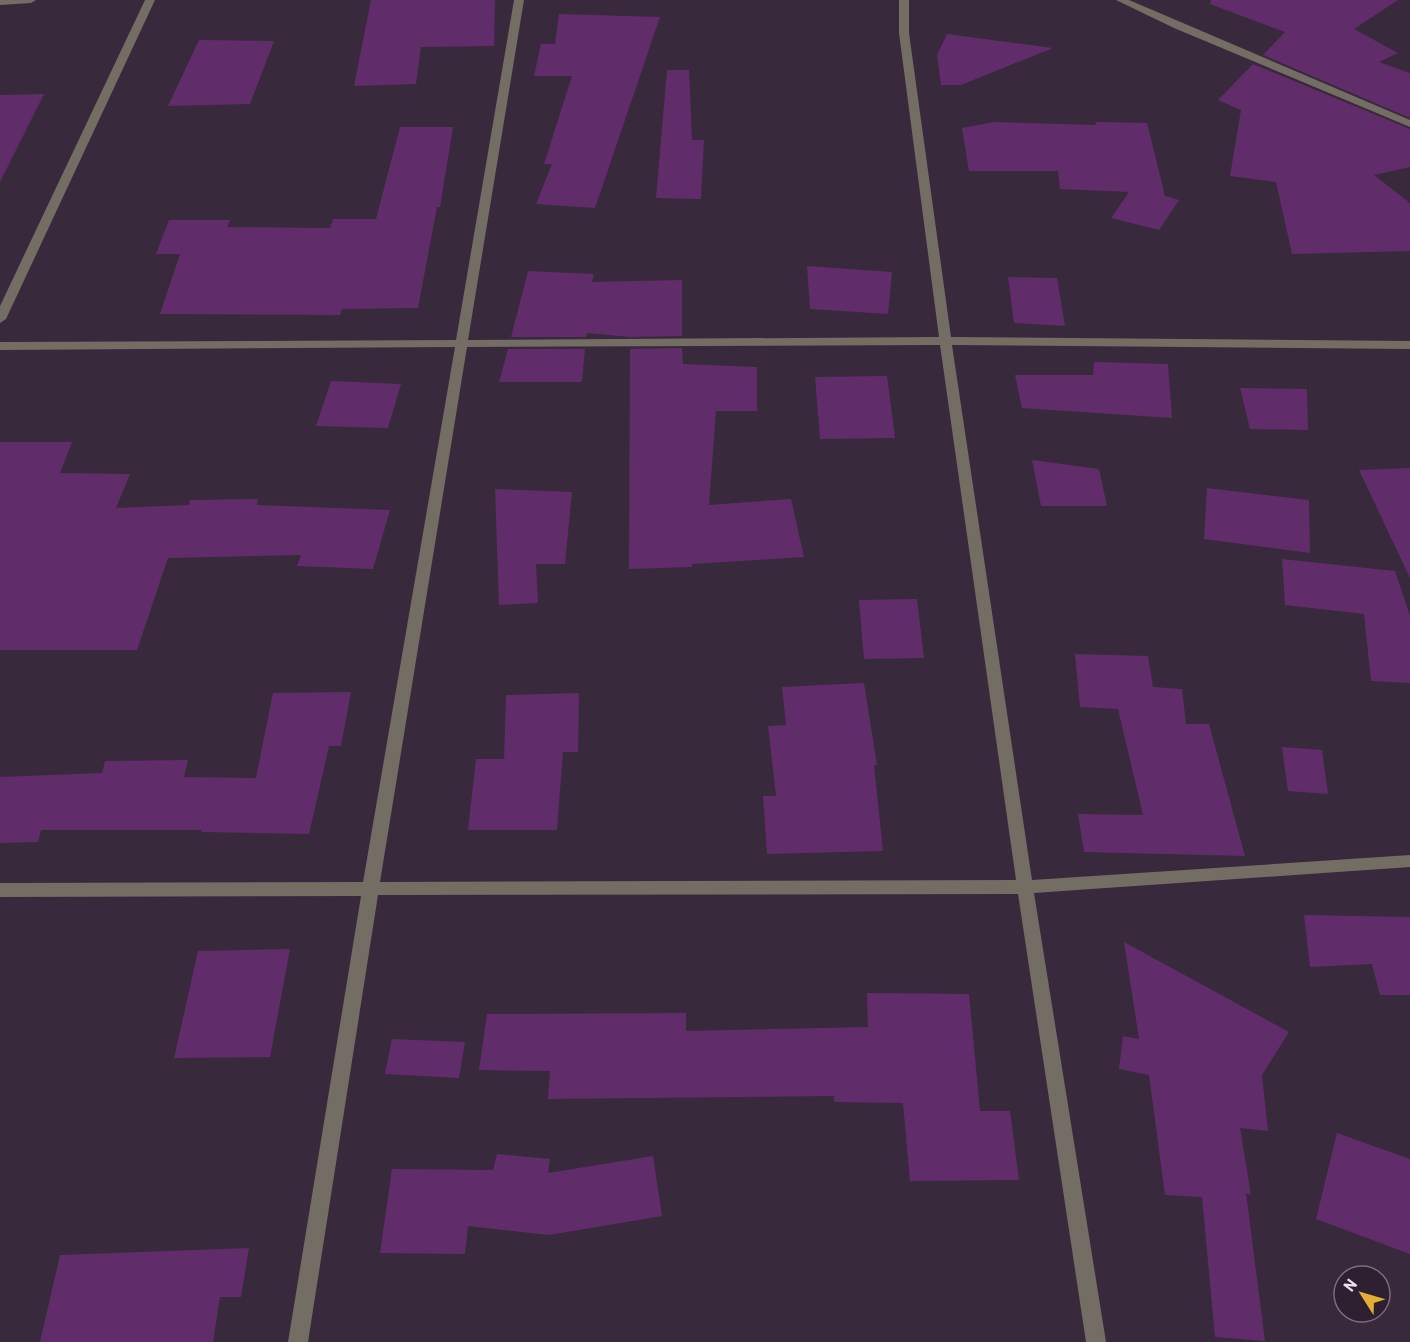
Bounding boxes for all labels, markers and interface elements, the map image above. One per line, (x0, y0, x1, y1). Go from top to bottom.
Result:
north arrow (1332, 1264, 1392, 1324)
text: N (1339, 1275, 1360, 1295)

